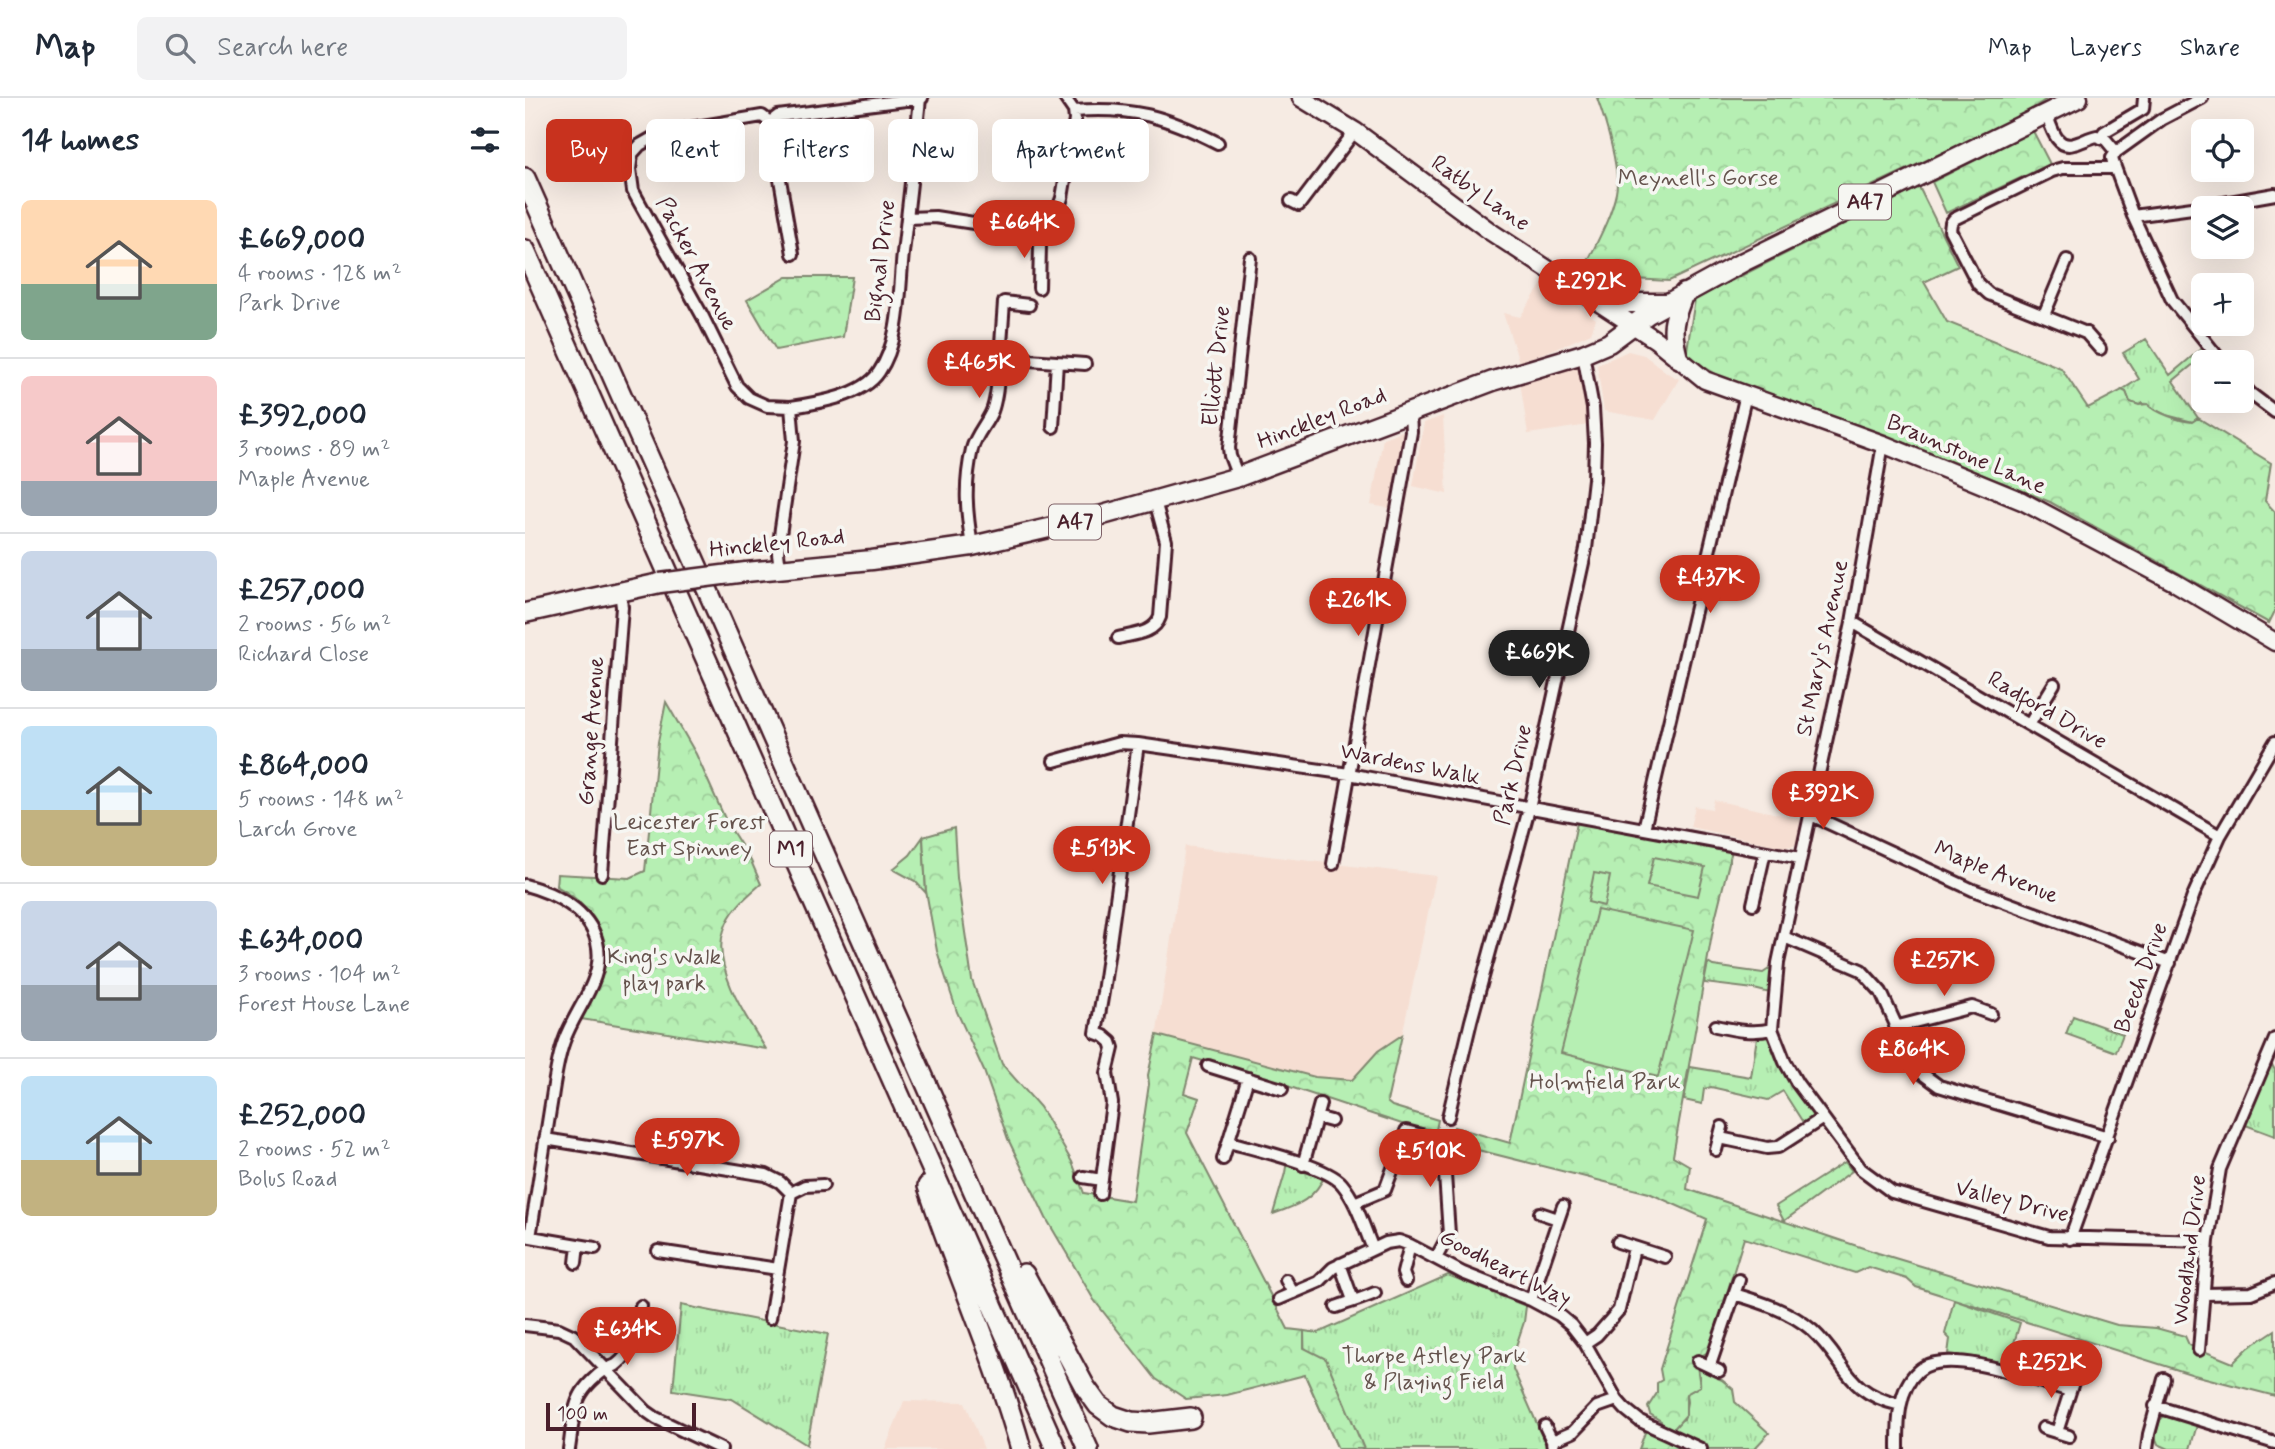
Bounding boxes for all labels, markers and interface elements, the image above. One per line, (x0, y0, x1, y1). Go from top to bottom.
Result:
search box (137, 17, 627, 80)
text: Map (35, 26, 95, 70)
icon: search (161, 29, 199, 67)
text: Search here (217, 31, 348, 65)
text: Map (1988, 33, 2032, 64)
text: Layers (2070, 33, 2142, 64)
text: Share (2180, 33, 2240, 64)
chip: Buy (546, 119, 632, 182)
chip: Rent (646, 119, 745, 182)
chip: Filters (759, 119, 874, 182)
chip: New (888, 119, 978, 182)
chip: Apartment (992, 119, 1149, 182)
map controls (2191, 119, 2254, 413)
button: locate (2191, 119, 2254, 182)
text: 14 homes (21, 121, 139, 160)
icon: filters (466, 121, 504, 159)
street label: Ratby Lane (1424, 149, 1536, 239)
park label: Meynell's Gorse (1618, 164, 1778, 194)
road number: A47 (1839, 184, 1891, 220)
street label: Packer Avenue (648, 192, 744, 336)
button: layers (2191, 196, 2254, 259)
street label: Bignal Drive (859, 198, 905, 324)
pin: £664K (975, 200, 1073, 260)
text: £664K (989, 208, 1059, 238)
text: £669,000 (238, 220, 365, 259)
icon: home (77, 228, 161, 312)
text: 4 rooms · 128 m² (238, 259, 402, 289)
pin: £292K (1541, 260, 1639, 319)
text: £292K (1554, 267, 1626, 297)
button: + (2191, 273, 2254, 336)
text: Park Drive (238, 289, 341, 319)
street label: Elliott Drive (1196, 304, 1238, 428)
pin: £465K (930, 341, 1028, 400)
text: £465K (943, 348, 1015, 378)
button: − (2191, 350, 2254, 413)
street label: Hinckley Road (1253, 381, 1391, 457)
text: £392,000 (238, 396, 367, 435)
icon: home (77, 404, 161, 488)
street label: Braunstone Lane (1882, 408, 2050, 502)
text: 3 rooms · 89 m² (238, 435, 390, 465)
text: Maple Avenue (238, 465, 370, 495)
road number: A47 (1049, 504, 1101, 540)
street label: Hinckley Road (708, 522, 846, 566)
pin: £437K (1661, 556, 1759, 615)
street label: St Mary's Avenue (1790, 557, 1856, 739)
text: £437K (1676, 563, 1744, 593)
text: £257,000 (238, 571, 365, 610)
pin: £261K (1309, 578, 1407, 638)
icon: home (77, 579, 161, 663)
text: £261K (1325, 586, 1391, 616)
text: 2 rooms · 56 m² (238, 610, 391, 640)
pin: £669K (1490, 630, 1588, 690)
text: £669K (1505, 638, 1573, 668)
text: Richard Close (238, 640, 369, 670)
street label: Grange Avenue (572, 655, 612, 807)
street label: Radford Drive (1981, 665, 2112, 758)
street label: Park Drive (1488, 722, 1540, 828)
street label: Wardens Walk (1337, 737, 1483, 793)
text: £864,000 (238, 746, 369, 785)
icon: home (77, 754, 161, 838)
pin: £392K (1774, 772, 1872, 831)
text: £392K (1788, 779, 1858, 809)
text: 5 rooms · 148 m² (238, 785, 404, 815)
park label: Leicester Forest East Spinney (613, 808, 765, 864)
text: Larch Grove (238, 815, 357, 845)
pin: £513K (1053, 826, 1151, 886)
road number: M1 (770, 832, 812, 866)
text: £513K (1069, 834, 1135, 864)
street label: Maple Avenue (1929, 834, 2063, 912)
street label: Beech Drive (2108, 919, 2176, 1037)
text: £634,000 (238, 921, 363, 960)
icon: home (77, 929, 161, 1013)
pin: £257K (1895, 939, 1993, 998)
park label: King's Walk play park (607, 943, 721, 999)
text: £257K (1910, 946, 1978, 976)
text: 3 rooms · 104 m² (238, 960, 401, 990)
text: Forest House Lane (238, 990, 410, 1020)
pin: £864K (1864, 1028, 1962, 1087)
text: £864K (1877, 1035, 1949, 1065)
park label: Holmfield Park (1529, 1068, 1681, 1098)
text: £252,000 (238, 1096, 366, 1135)
icon: home (77, 1104, 161, 1188)
pin: £597K (638, 1118, 736, 1178)
text: £597K (651, 1126, 723, 1156)
pin: £510K (1381, 1130, 1479, 1189)
text: 2 rooms · 52 m² (238, 1135, 391, 1165)
text: £510K (1395, 1137, 1465, 1167)
text: Bolus Road (238, 1165, 337, 1195)
street label: Valley Drive (1952, 1173, 2072, 1231)
street label: Woodland Drive (2166, 1173, 2214, 1327)
street label: Goodheart Way (1434, 1223, 1576, 1315)
pin: £634K (578, 1308, 676, 1367)
text: £634K (593, 1315, 661, 1345)
pin: £252K (2002, 1340, 2100, 1400)
park label: Thorpe Astley Park & Playing Field (1341, 1342, 1527, 1400)
text: £252K (2016, 1348, 2086, 1378)
scale bar (546, 1400, 697, 1432)
text: 100 m (557, 1402, 608, 1427)

